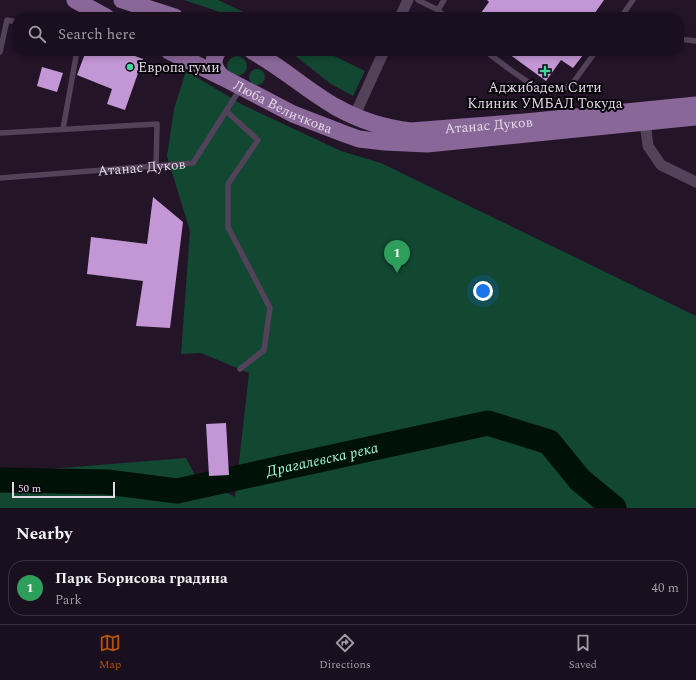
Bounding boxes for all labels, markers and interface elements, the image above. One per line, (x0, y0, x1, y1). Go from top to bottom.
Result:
search box (12, 12, 684, 56)
icon: search (26, 23, 48, 45)
text: Search here (58, 23, 136, 46)
place label: Европа гуми (138, 57, 220, 78)
marker: Европа гуми (125, 62, 135, 72)
marker: Аджибадем Сити Клиник УМБАЛ Токуда (539, 65, 551, 77)
street label: Люба Величкова (229, 75, 336, 139)
place label: Аджибадем Сити Клиник УМБАЛ Токуда (467, 77, 623, 114)
street label: Атанас Дуков (444, 111, 533, 139)
street label: Атанас Дуков (97, 154, 186, 181)
pin: 1 (384, 240, 410, 273)
your location (473, 281, 493, 301)
water label: Драгалевска река (263, 436, 381, 483)
scale bar (12, 480, 115, 499)
text: 50 m (18, 480, 41, 497)
text: Nearby (16, 521, 72, 547)
text: Парк Борисова градина (55, 567, 228, 590)
text: 1 (26, 578, 34, 598)
text: 40 m (652, 578, 679, 598)
text: Park (55, 590, 82, 610)
tab: Map (99, 632, 121, 673)
tab: Directions (319, 632, 371, 673)
tab: Saved (569, 632, 597, 673)

